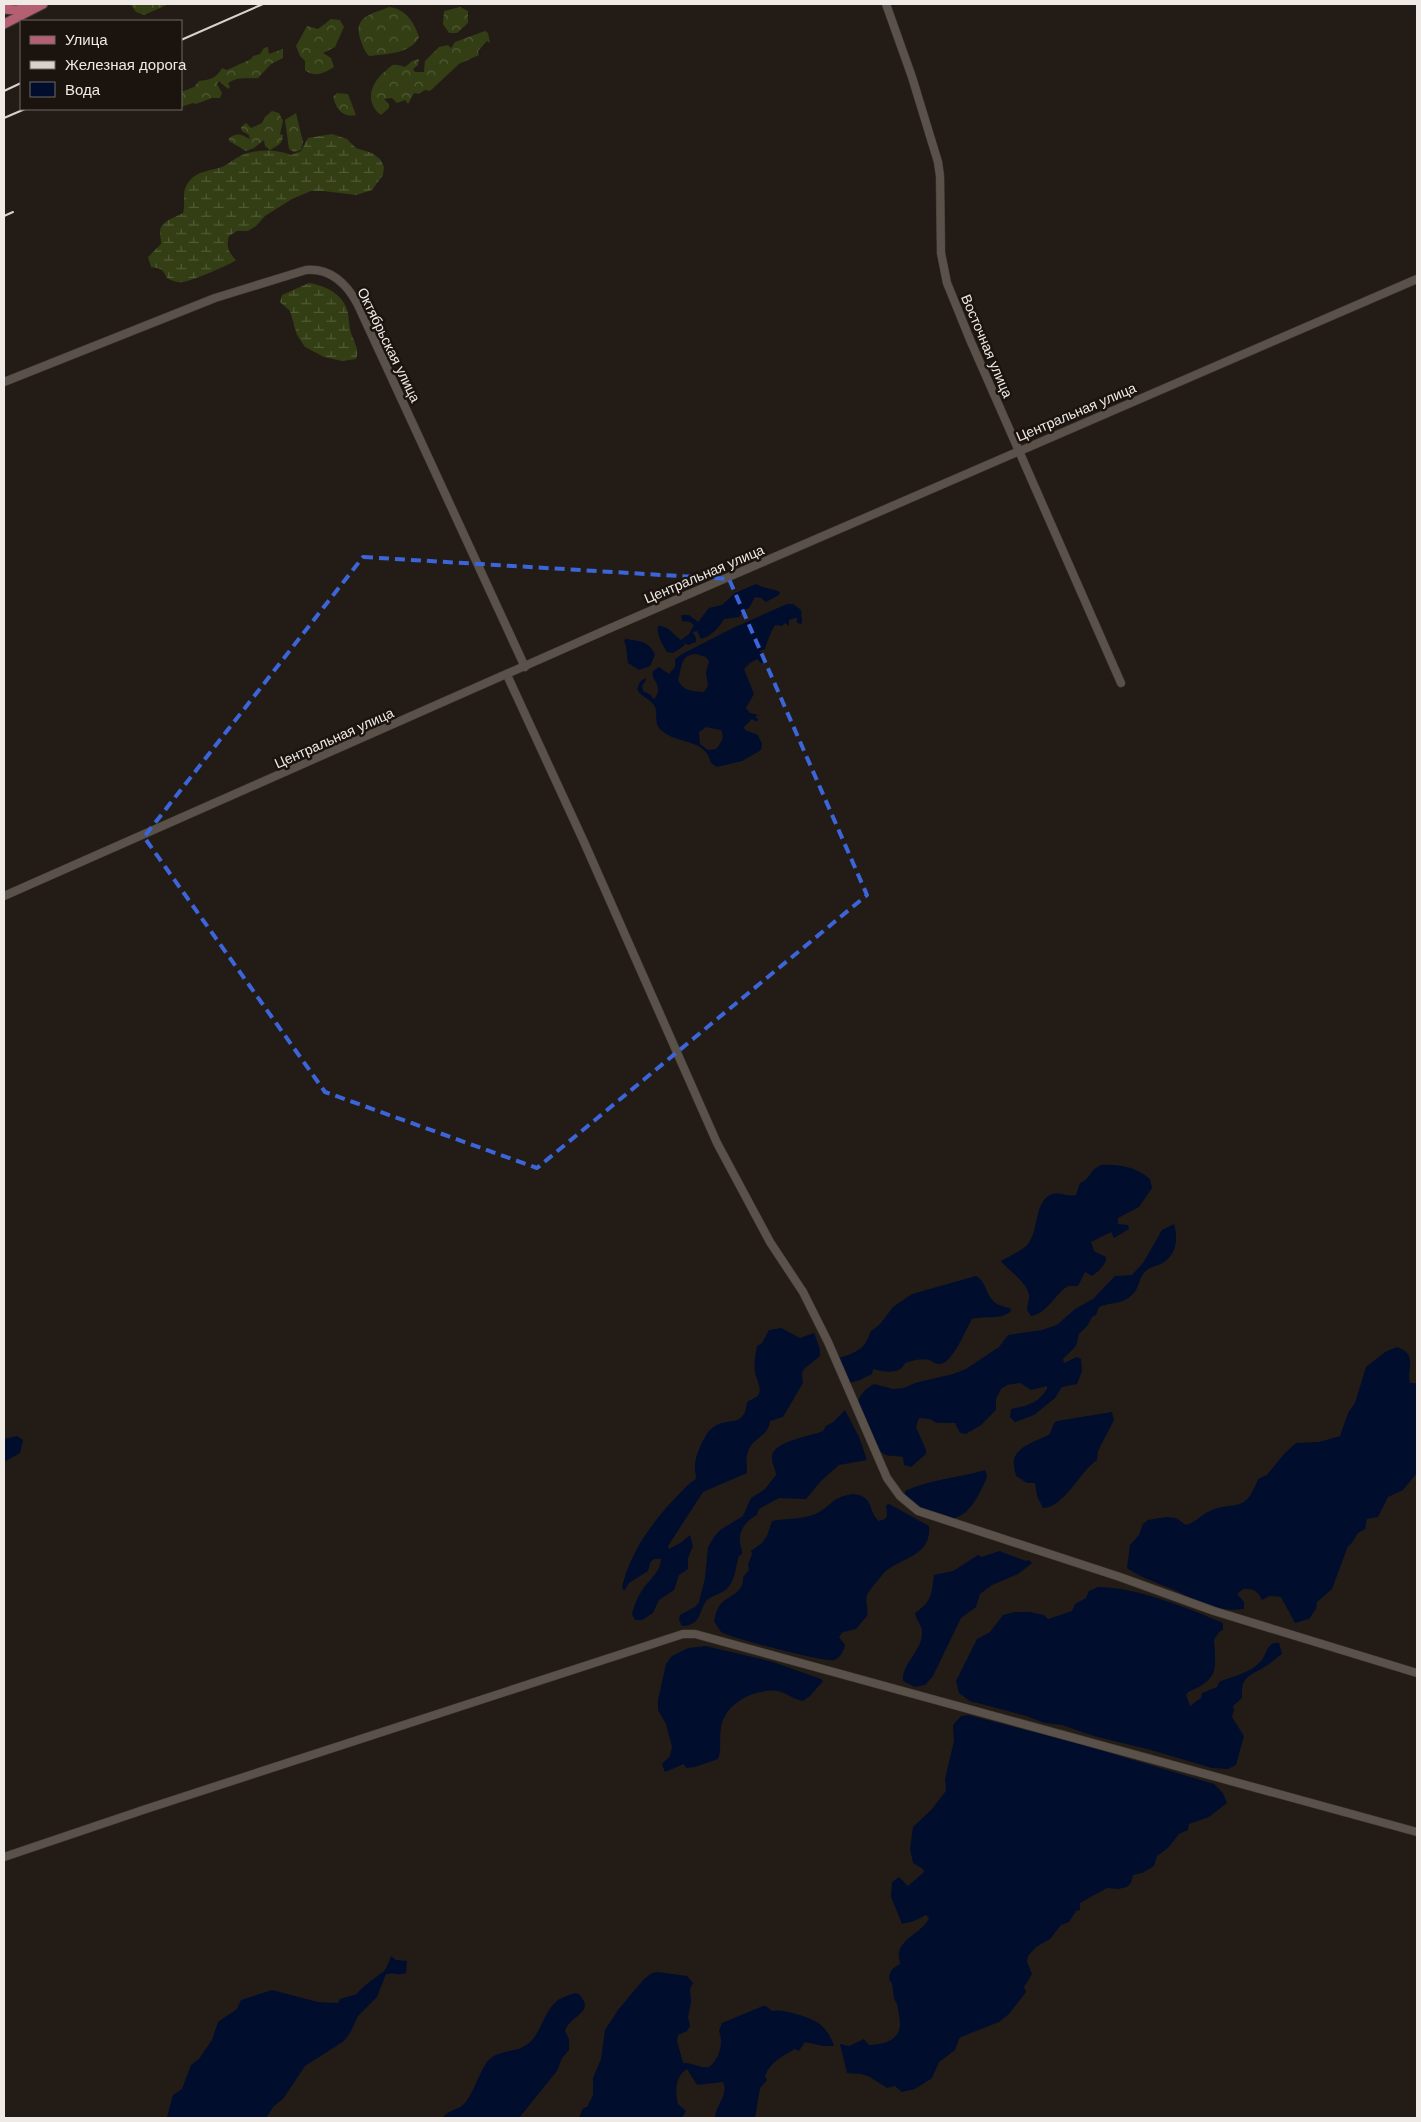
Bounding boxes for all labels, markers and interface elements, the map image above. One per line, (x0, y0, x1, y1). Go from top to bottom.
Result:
legend (20, 20, 182, 110)
text: Улица (65, 31, 108, 48)
text: Железная дорога (65, 56, 187, 73)
text: Вода (65, 81, 101, 98)
street label: Октябрьская улица (354, 285, 424, 405)
street label: Восточная улица (958, 292, 1016, 400)
street label: Центральная улица (1014, 379, 1139, 445)
street label: Центральная улица (642, 541, 767, 607)
street label: Центральная улица (272, 704, 396, 772)

